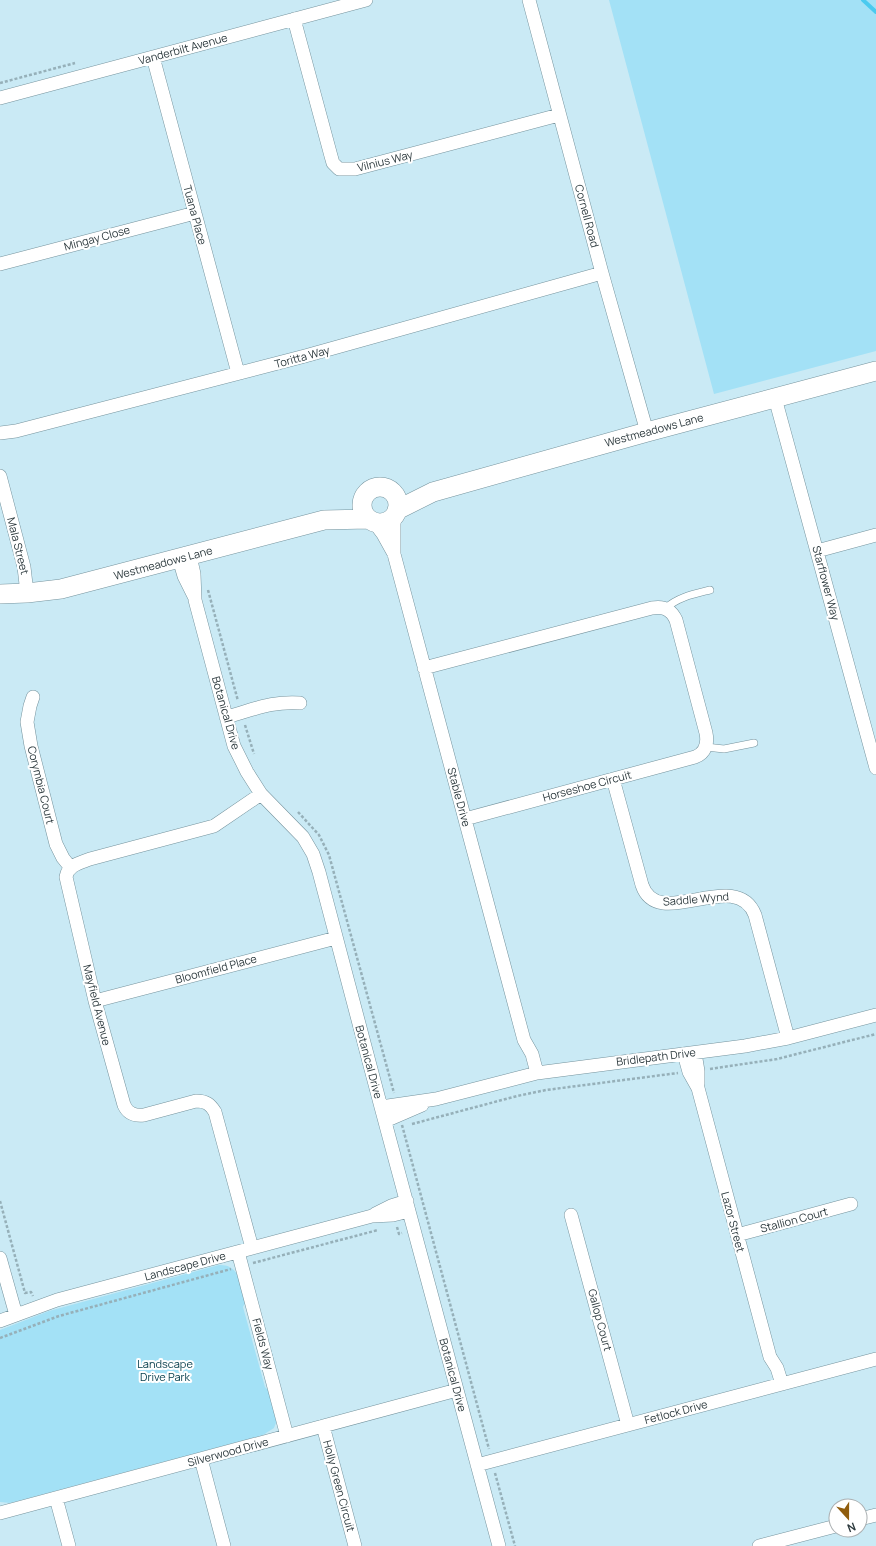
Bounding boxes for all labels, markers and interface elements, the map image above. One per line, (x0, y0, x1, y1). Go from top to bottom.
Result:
street label: Vanderbilt Avenue (137, 29, 230, 68)
street label: Vilnius Way (356, 146, 414, 175)
street label: Tuana Place (180, 183, 211, 247)
street label: Cornell Road (572, 183, 603, 249)
street label: Mingay Close (62, 221, 132, 254)
street label: Toritta Way (273, 342, 331, 371)
street label: Westmeadows Lane (603, 409, 705, 450)
street label: Mala Street (4, 516, 33, 576)
street label: Westmeadows Lane (112, 542, 214, 583)
street label: Starflower Way (809, 544, 844, 622)
street label: Botanical Drive (209, 674, 244, 752)
street label: Corymbia Court (25, 744, 58, 826)
street label: Stable Drive (444, 766, 475, 829)
street label: Horseshoe Circuit (541, 766, 633, 805)
street label: Saddle Wynd (662, 888, 730, 909)
street label: Bloomfield Place (174, 950, 259, 987)
street label: Mayfield Avenue (80, 963, 115, 1047)
street label: Botanical Drive (352, 1023, 387, 1101)
street label: Bridlepath Drive (615, 1044, 697, 1069)
street label: Lazor Street (718, 1190, 749, 1254)
street label: Stallion Court (758, 1203, 829, 1236)
street label: Landscape Drive (143, 1247, 228, 1284)
street label: Gallop Court (585, 1287, 616, 1352)
street label: Fields Way (249, 1316, 278, 1372)
street label: Botanical Drive (436, 1336, 471, 1414)
park label: Landscape Drive Park (137, 1356, 193, 1384)
street label: Fetlock Drive (643, 1396, 710, 1427)
street label: Silverwood Drive (186, 1433, 271, 1470)
street label: Holly Green Circuit (320, 1438, 359, 1533)
north arrow (828, 1498, 868, 1538)
text: N (845, 1519, 858, 1536)

